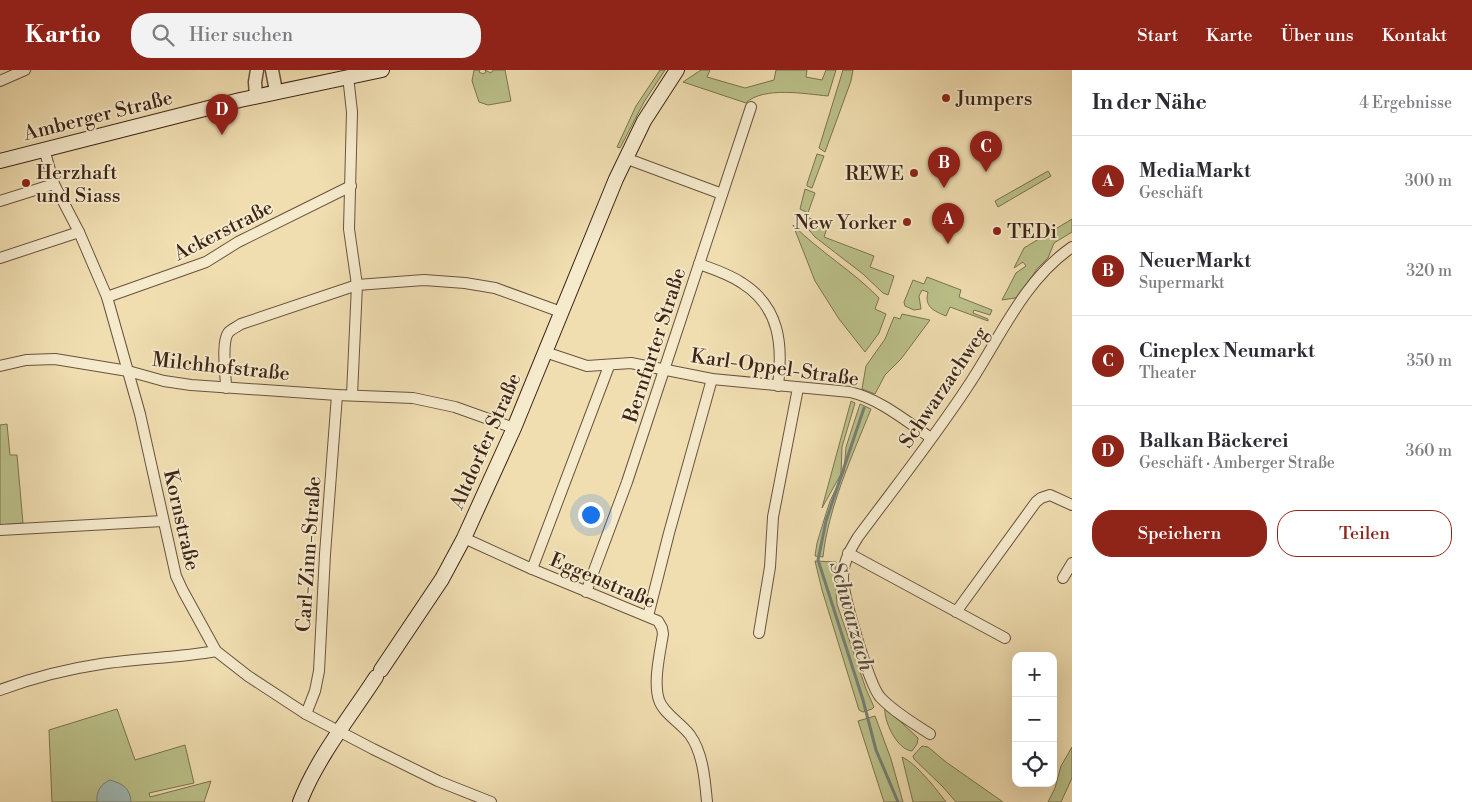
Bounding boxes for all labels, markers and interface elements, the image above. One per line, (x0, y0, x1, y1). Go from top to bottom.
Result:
search box (131, 13, 481, 58)
text: Kartio (25, 20, 101, 50)
icon: search (149, 21, 177, 49)
text: Hier suchen (189, 23, 293, 47)
text: Start (1137, 24, 1178, 47)
text: Karte (1206, 24, 1253, 47)
text: Über uns (1281, 24, 1354, 47)
text: Kontakt (1382, 24, 1447, 47)
street label: Amberger Straße (20, 86, 176, 147)
place label: Jumpers (955, 87, 1032, 112)
text: In der Nähe (1092, 90, 1207, 116)
marker: Jumpers (940, 92, 952, 104)
text: 4 Ergebnisse (1359, 93, 1452, 113)
pin: D (206, 94, 238, 135)
pin: C (970, 131, 1002, 172)
pin: B (928, 147, 960, 188)
text: MediaMarkt (1139, 159, 1251, 183)
place label: Herzhaft und Siass (36, 161, 121, 209)
place label: REWE (845, 162, 904, 187)
marker: REWE (908, 167, 920, 179)
text: A (1102, 171, 1114, 191)
text: 300 m (1405, 171, 1452, 191)
marker: Herzhaft und Siass (20, 177, 32, 189)
text: Geschäft (1139, 183, 1204, 203)
street label: Ackerstraße (169, 196, 278, 268)
pin: A (932, 203, 964, 244)
place label: New Yorker (794, 211, 897, 236)
marker: New Yorker (901, 216, 913, 228)
place label: TEDi (1007, 220, 1057, 245)
marker: TEDi (991, 225, 1003, 237)
text: NeuerMarkt (1139, 249, 1251, 273)
text: B (1102, 261, 1114, 281)
text: 320 m (1406, 261, 1452, 281)
street label: Bernfurter Straße (618, 265, 692, 427)
text: Supermarkt (1139, 273, 1225, 293)
street label: Schwarzachweg (894, 322, 995, 453)
text: Cineplex Neumarkt (1139, 339, 1315, 363)
street label: Karl-Oppel-Straße (689, 344, 861, 393)
street label: Milchhofstraße (151, 348, 291, 387)
text: C (1102, 351, 1114, 371)
text: 350 m (1406, 351, 1452, 371)
text: Theater (1139, 363, 1196, 383)
street label: Altdorfer Straße (445, 370, 528, 515)
text: Balkan Bäckerei (1139, 429, 1288, 453)
text: D (1102, 441, 1114, 461)
text: 360 m (1406, 441, 1452, 461)
text: Geschäft · Amberger Straße (1139, 453, 1335, 473)
street label: Kornstraße (157, 468, 204, 573)
street label: Carl-Zinn-Straße (292, 475, 327, 633)
your location (578, 502, 604, 528)
button: Speichern (1092, 510, 1267, 557)
button: Teilen (1277, 510, 1452, 557)
street label: Eggenstraße (546, 548, 659, 615)
water label: Schwarzach (823, 558, 879, 674)
map controls (1012, 652, 1057, 787)
button: + (1012, 652, 1057, 697)
button: − (1012, 697, 1057, 742)
button: locate (1012, 742, 1057, 787)

